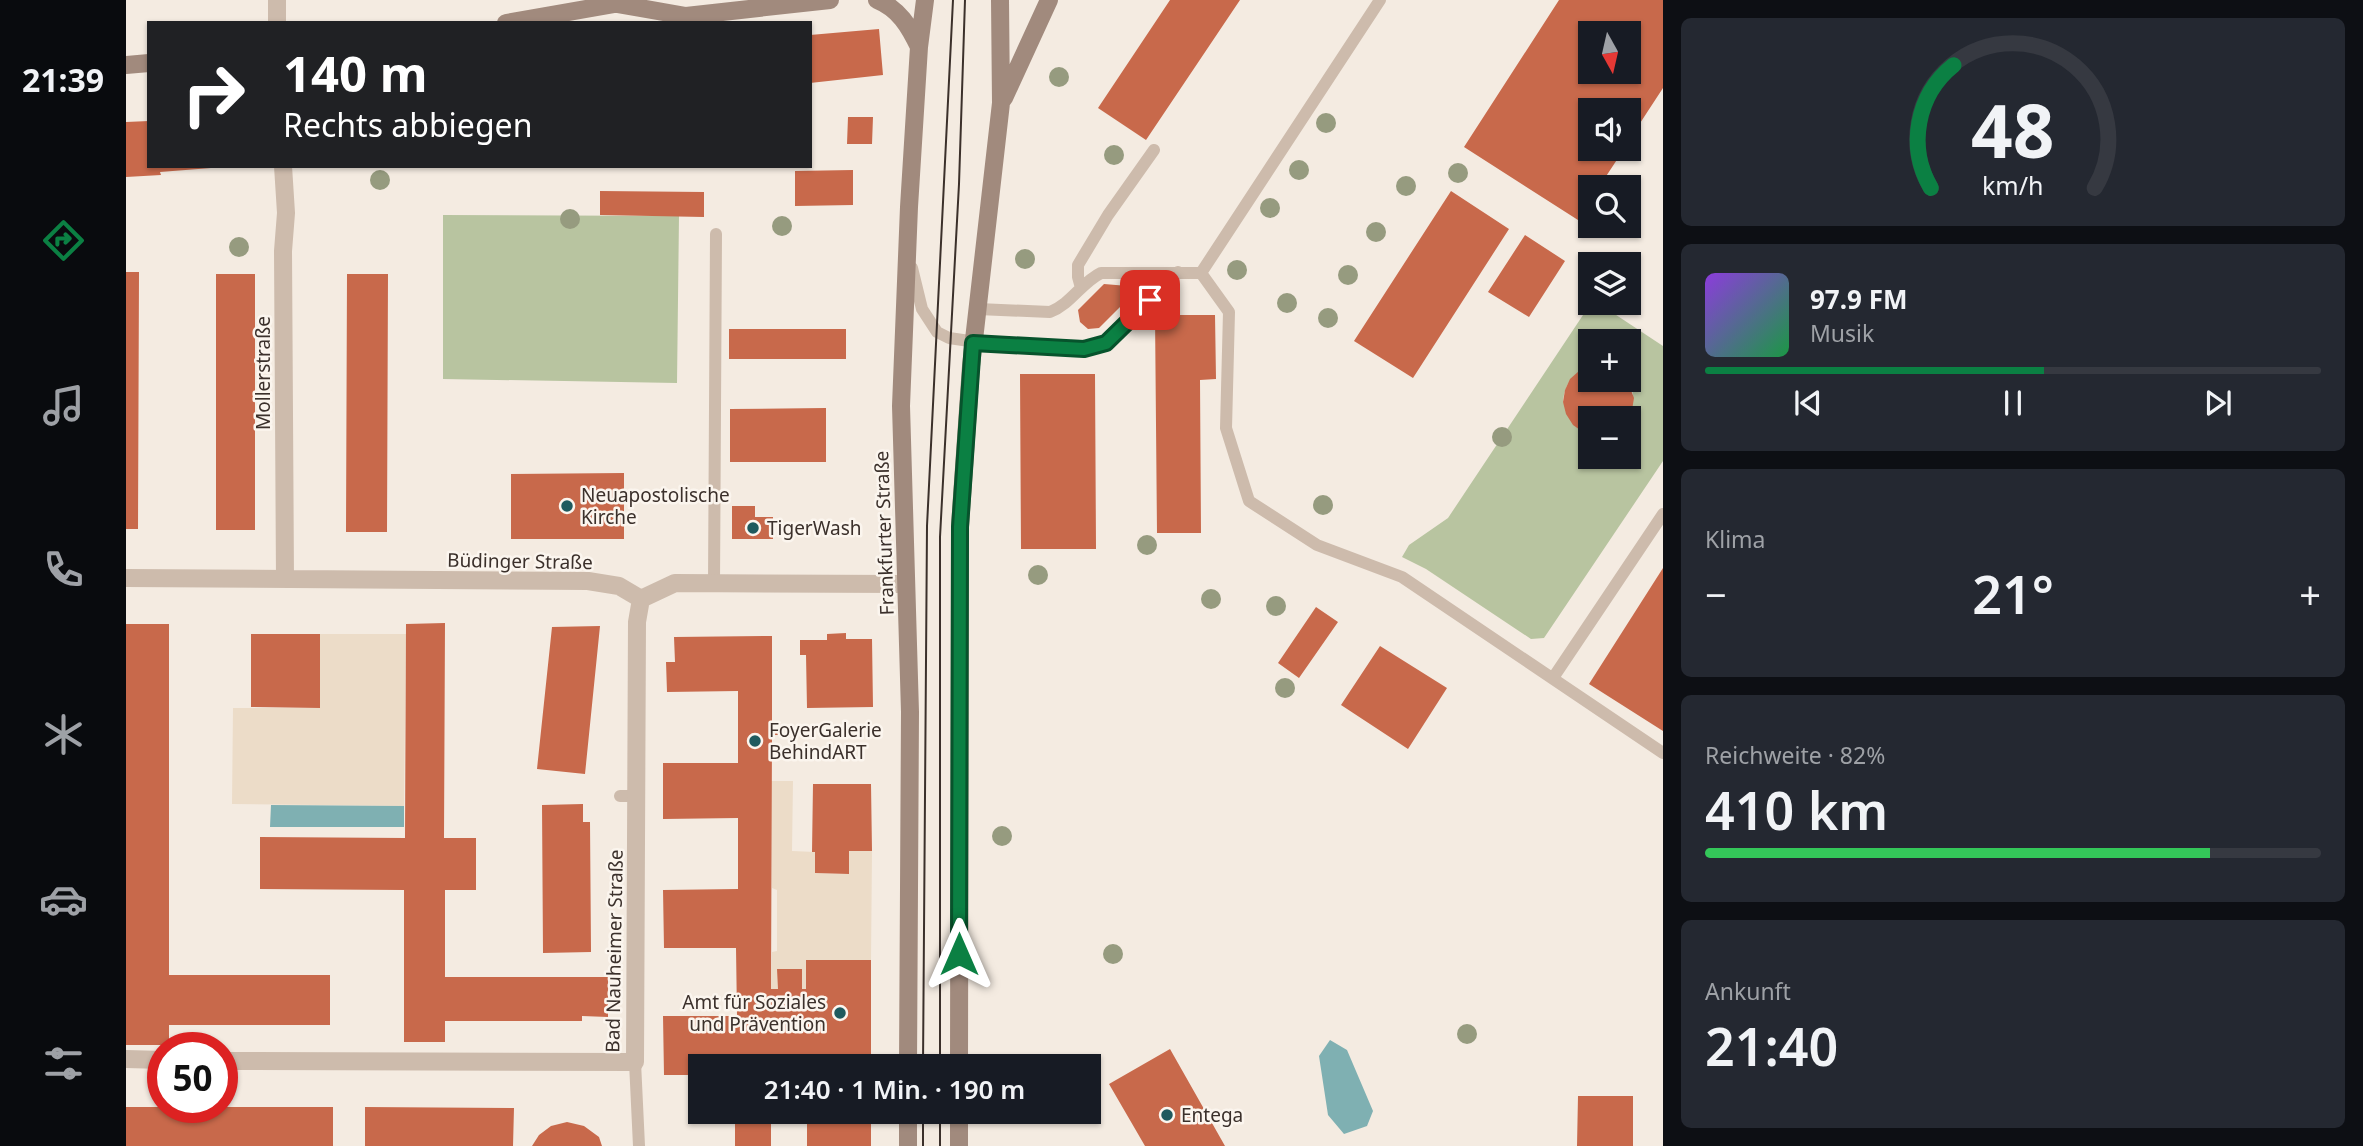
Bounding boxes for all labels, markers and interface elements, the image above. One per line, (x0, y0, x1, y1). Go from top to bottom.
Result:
north arrow (1578, 21, 1642, 84)
map controls (1578, 21, 1641, 469)
text: 140 m (283, 40, 428, 106)
icon: right (168, 49, 259, 140)
text: 21:39 (22, 58, 104, 101)
text: 48 (1971, 80, 2055, 179)
button: sound (1578, 98, 1641, 161)
text: Rechts abbiegen (283, 103, 532, 146)
text: km/h (1982, 168, 2044, 202)
button: search (1578, 175, 1641, 238)
icon: directions (39, 216, 88, 265)
button: layers (1578, 252, 1641, 315)
pin (1120, 270, 1180, 330)
icon: arrive (1131, 281, 1169, 319)
text: 97.9 FM (1810, 281, 1907, 317)
street label: Mollerstraße (250, 316, 276, 430)
text: Musik (1810, 317, 1874, 349)
button: + (1578, 329, 1641, 392)
icon: music (39, 381, 88, 430)
icon: previous (1789, 384, 1827, 422)
icon: pause (1994, 384, 2032, 422)
icon: next (2199, 384, 2237, 422)
button: − (1578, 406, 1641, 469)
street label: Frankfurter Straße (868, 450, 900, 616)
place label: Neuapostolische Kirche (581, 482, 730, 530)
marker: Neuapostolische Kirche (559, 498, 575, 514)
place label: TigerWash (767, 515, 862, 541)
marker: TigerWash (745, 520, 761, 536)
text: Klima (1705, 523, 1766, 555)
icon: phone (39, 545, 88, 594)
street label: Büdinger Straße (447, 547, 593, 575)
text: 21° (1972, 558, 2054, 629)
text: − (1705, 568, 1727, 620)
text: + (2299, 568, 2321, 620)
icon: climate (39, 710, 88, 759)
place label: FoyerGalerie BehindART (769, 717, 882, 765)
marker: FoyerGalerie BehindART (747, 733, 763, 749)
text: Reichweite · 82% (1705, 739, 1885, 771)
text: 410 km (1705, 774, 1888, 845)
street label: Bad Nauheimer Straße (599, 849, 629, 1053)
icon: car (39, 875, 88, 924)
position arrow (922, 917, 996, 991)
text: Ankunft (1705, 975, 1791, 1007)
place label: Amt für Soziales und Prävention (682, 989, 826, 1037)
marker: Amt für Soziales und Prävention (832, 1005, 848, 1021)
text: 21:40 (1705, 1010, 1838, 1081)
speed limit sign: 50 (147, 1032, 238, 1123)
icon: filters (39, 1039, 88, 1088)
text: 21:40 · 1 Min. · 190 m (764, 1071, 1025, 1107)
place label: Entega (1181, 1102, 1243, 1128)
marker: Entega (1159, 1107, 1175, 1123)

